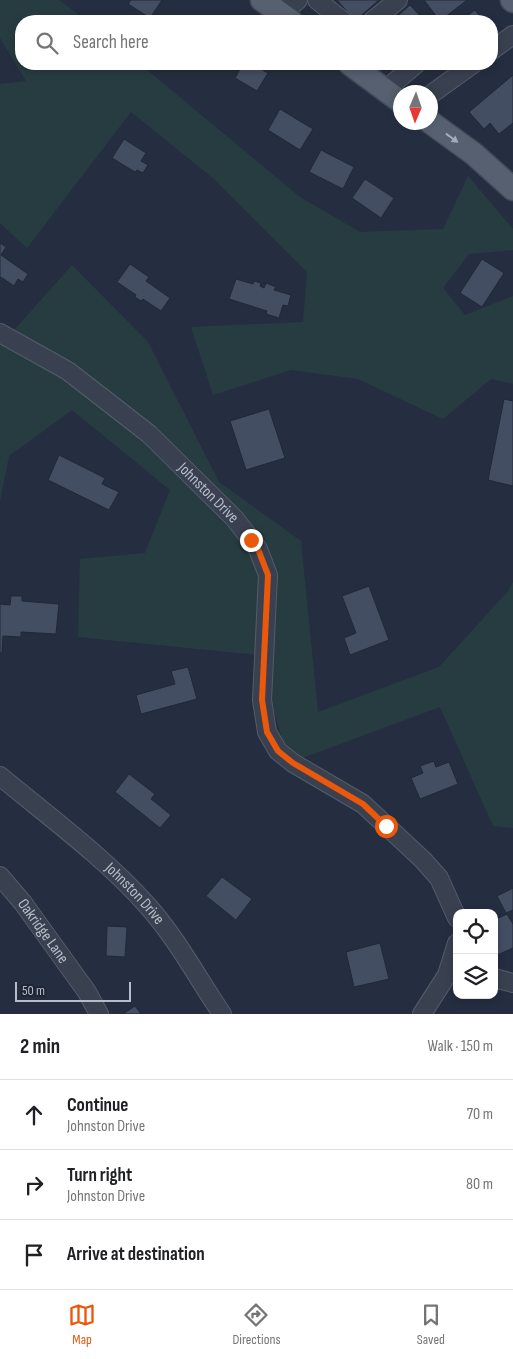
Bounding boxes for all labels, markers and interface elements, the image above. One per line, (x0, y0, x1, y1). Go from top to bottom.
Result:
search box (15, 15, 498, 70)
icon: search (33, 29, 61, 57)
text: Search here (73, 31, 149, 54)
north arrow (393, 85, 438, 130)
one-way arrow (445, 133, 459, 143)
street label: Johnston Drive (173, 458, 243, 527)
route end (240, 529, 263, 552)
route start (375, 815, 398, 838)
street label: Johnston Drive (100, 858, 169, 928)
street label: Oakridge Lane (14, 895, 73, 967)
map controls (453, 909, 498, 999)
button: locate (453, 909, 498, 954)
button: layers (453, 954, 498, 999)
scale bar (15, 979, 131, 1002)
text: 50 m (22, 982, 45, 999)
text: 2 min (20, 1034, 60, 1059)
text: Walk · 150 m (428, 1037, 493, 1056)
text: Continue (67, 1094, 128, 1117)
icon: ahead (20, 1101, 48, 1129)
text: 70 m (467, 1105, 493, 1124)
text: Johnston Drive (67, 1117, 145, 1136)
text: Turn right (67, 1164, 132, 1187)
icon: right (20, 1171, 48, 1199)
text: 80 m (466, 1175, 493, 1194)
text: Johnston Drive (67, 1187, 145, 1206)
icon: arrive (20, 1241, 48, 1269)
text: Arrive at destination (67, 1243, 205, 1266)
tab: Map (68, 1301, 96, 1348)
tab: Directions (232, 1301, 281, 1348)
tab: Saved (417, 1301, 445, 1348)

